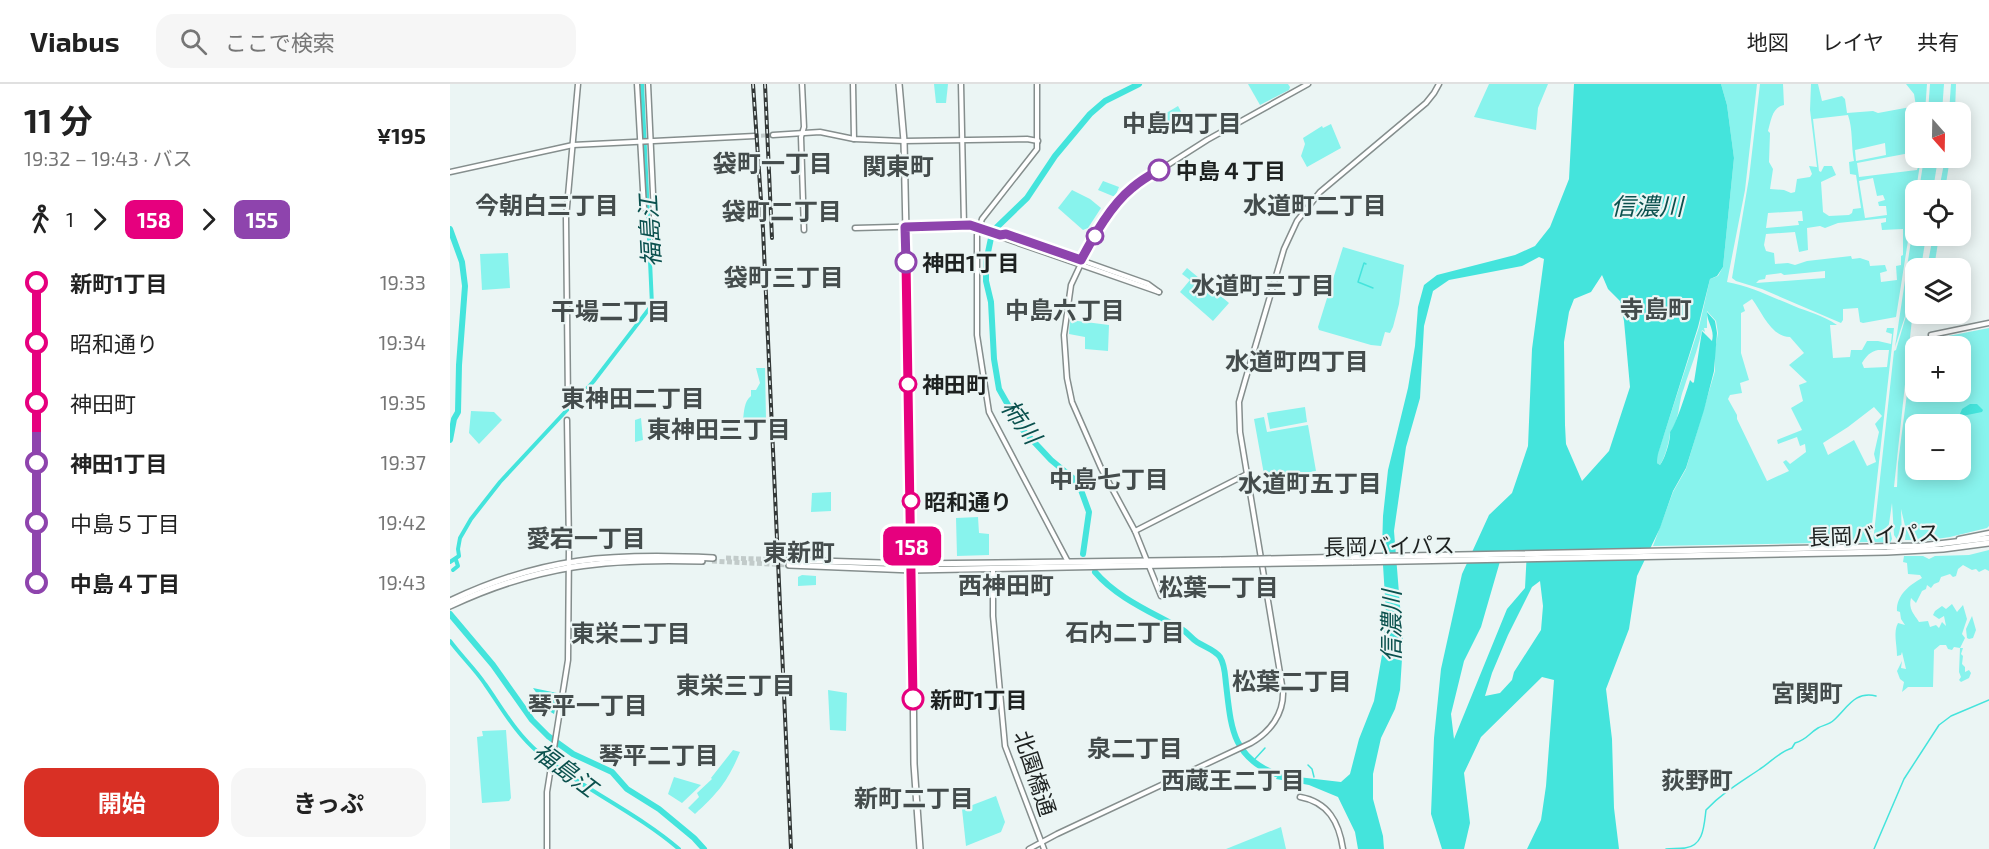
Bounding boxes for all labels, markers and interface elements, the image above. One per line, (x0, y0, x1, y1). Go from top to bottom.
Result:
search box (156, 14, 576, 68)
text: Viabus (30, 24, 120, 58)
icon: search (177, 25, 210, 58)
text: ここで検索 (225, 29, 335, 55)
text: 地図 (1747, 29, 1789, 54)
text: レイヤ (1822, 29, 1884, 54)
text: 共有 (1917, 29, 1959, 54)
text: 11 分 (24, 100, 93, 140)
north arrow (1905, 102, 1971, 168)
map controls (1905, 102, 1971, 480)
district label: 中島四丁目 (1122, 108, 1242, 137)
text: ¥195 (377, 122, 426, 148)
text: 19:32 – 19:43 · バス (24, 146, 192, 170)
district label: 袋町一丁目 (712, 148, 833, 177)
district label: 関東町 (862, 151, 934, 180)
place label: 中島４丁目 (1176, 157, 1286, 183)
marker: 中島４丁目 (1148, 159, 1170, 181)
button: locate (1905, 180, 1971, 246)
district label: 今朝白三丁目 (475, 190, 619, 219)
district label: 水道町二丁目 (1243, 190, 1387, 219)
water label: 福島江 (632, 191, 665, 268)
water label: 信濃川 (1611, 191, 1686, 220)
district label: 袋町二丁目 (721, 196, 842, 225)
icon: walk (24, 203, 57, 236)
icon: forward (83, 203, 116, 236)
icon: forward (192, 203, 225, 236)
text: 1 (66, 207, 74, 231)
text: 158 (137, 207, 171, 232)
text: 155 (246, 207, 278, 232)
unlabelled marker (1086, 227, 1104, 245)
place label: 神田1丁目 (922, 249, 1020, 275)
marker: 神田1丁目 (895, 251, 917, 273)
button: layers (1905, 258, 1971, 324)
district label: 袋町三丁目 (723, 262, 844, 291)
text: 新町1丁目 (70, 270, 168, 296)
text: 19:33 (380, 270, 426, 294)
district label: 水道町三丁目 (1191, 270, 1335, 299)
district label: 寺島町 (1620, 294, 1692, 323)
district label: 中島六丁目 (1005, 295, 1125, 324)
district label: 干場二丁目 (551, 296, 671, 325)
text: 昭和通り (70, 330, 158, 356)
text: 19:34 (378, 330, 426, 354)
button: + (1905, 336, 1971, 402)
district label: 水道町四丁目 (1225, 346, 1369, 375)
place label: 神田町 (922, 371, 988, 397)
marker: 神田町 (899, 375, 917, 393)
district label: 東神田二丁目 (561, 383, 705, 412)
text: 神田町 (70, 390, 136, 416)
text: 19:35 (380, 390, 426, 414)
water label: 柿川 (996, 393, 1050, 451)
district label: 東神田三丁目 (647, 414, 791, 443)
button: − (1905, 414, 1971, 480)
text: 神田1丁目 (70, 450, 168, 476)
text: 19:37 (381, 450, 426, 474)
district label: 中島七丁目 (1049, 464, 1169, 493)
district label: 水道町五丁目 (1238, 468, 1382, 497)
place label: 昭和通り (924, 488, 1012, 514)
marker: 昭和通り (902, 492, 920, 510)
text: 中島５丁目 (70, 510, 180, 536)
text: 19:42 (378, 510, 426, 534)
street label: 長岡バイパス (1808, 519, 1940, 549)
district label: 愛宕一丁目 (526, 523, 646, 552)
line badge: 158 (878, 526, 946, 566)
street label: 長岡バイパス (1323, 531, 1455, 559)
text: 158 (895, 534, 929, 559)
district label: 東新町 (763, 537, 835, 566)
text: 中島４丁目 (70, 570, 180, 596)
text: 19:43 (378, 570, 426, 594)
district label: 西神田町 (958, 570, 1054, 599)
district label: 松葉一丁目 (1159, 572, 1279, 601)
water label: 信濃川 (1376, 587, 1405, 662)
district label: 石内二丁目 (1065, 617, 1185, 646)
district label: 東栄二丁目 (571, 618, 691, 647)
district label: 松葉二丁目 (1232, 666, 1352, 695)
district label: 東栄三丁目 (676, 670, 796, 699)
district label: 宮関町 (1771, 678, 1843, 707)
place label: 新町1丁目 (930, 686, 1028, 712)
marker: 新町1丁目 (902, 688, 924, 710)
district label: 琴平一丁目 (528, 690, 648, 719)
street label: 北園橋通 (1010, 727, 1062, 819)
district label: 泉二丁目 (1087, 733, 1183, 762)
water label: 福島江 (529, 736, 606, 804)
district label: 琴平二丁目 (599, 740, 719, 769)
district label: 西蔵王二丁目 (1161, 765, 1305, 794)
district label: 荻野町 (1661, 765, 1733, 794)
button: 開始 (24, 768, 219, 837)
button: きっぷ (231, 768, 426, 837)
district label: 新町二丁目 (854, 783, 974, 812)

